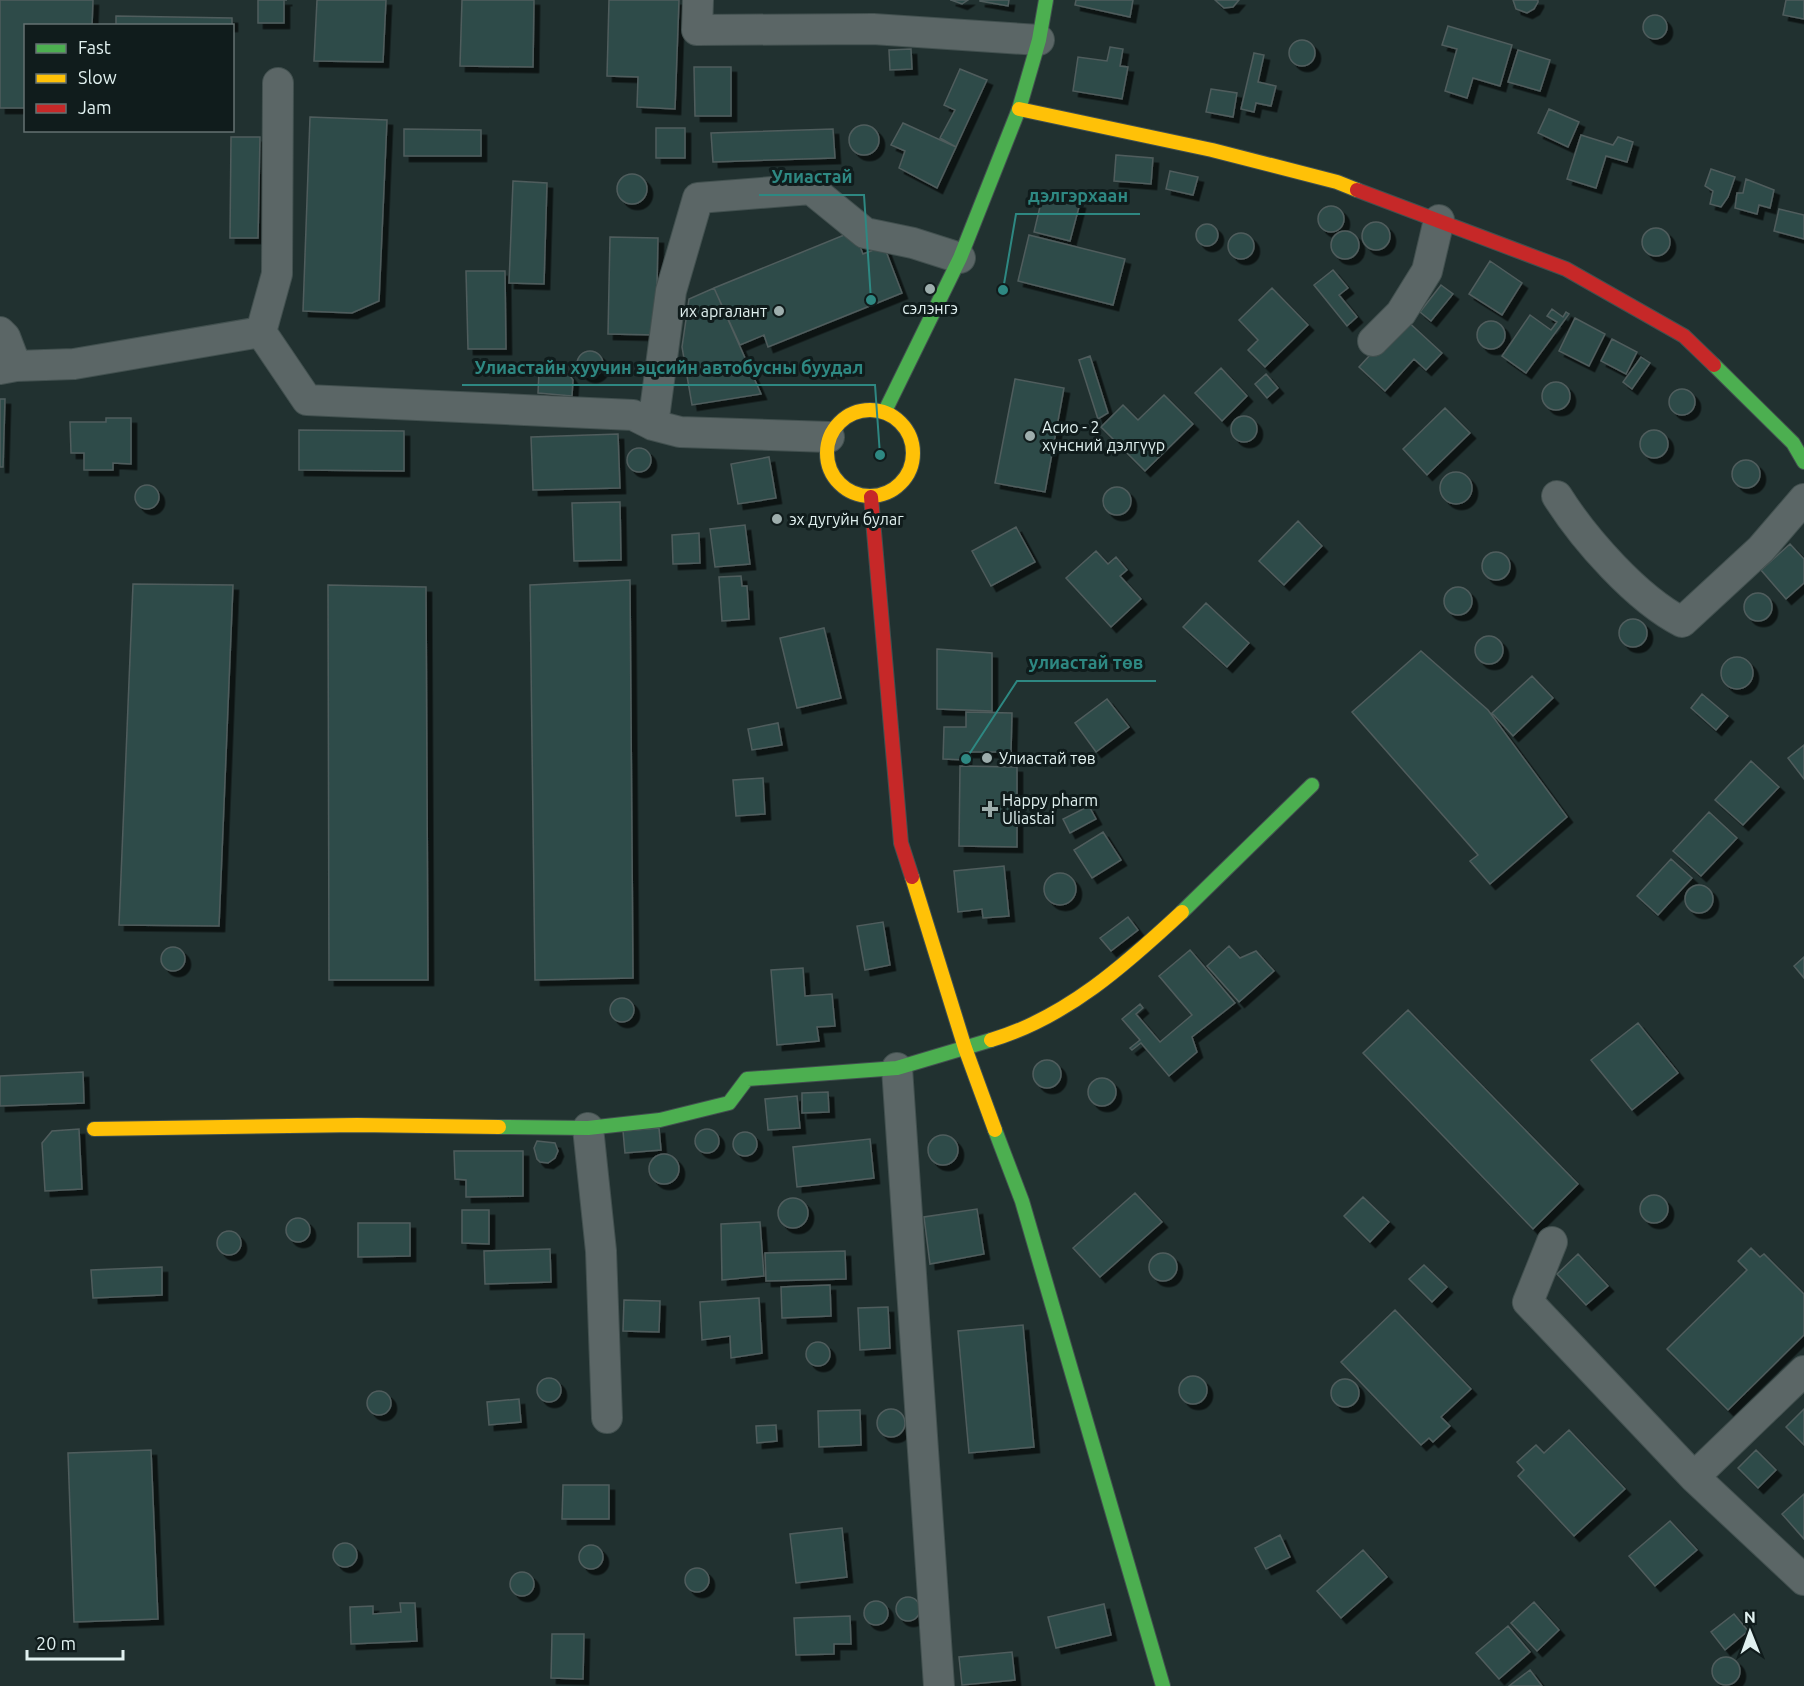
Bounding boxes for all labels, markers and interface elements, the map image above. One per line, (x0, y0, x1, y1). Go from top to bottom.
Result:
legend (24, 24, 234, 132)
text: Fast (78, 37, 111, 57)
text: Slow (78, 67, 117, 87)
text: Jam (78, 97, 112, 117)
callout: Улиастай (759, 159, 864, 195)
text: Улиастай (771, 166, 853, 186)
callout: дэлгэрхаан (1016, 178, 1140, 214)
text: дэлгэрхаан (1028, 185, 1128, 205)
marker: сэлэнгэ (923, 282, 937, 296)
place label: сэлэнгэ (902, 299, 958, 317)
place label: их аргалант (679, 302, 767, 320)
marker: их аргалант (772, 304, 786, 318)
callout: Улиастайн хуучин эцсийн автобусны буудал (462, 349, 875, 385)
text: Улиастайн хуучин эцсийн автобусны буудал (475, 357, 863, 377)
place label: Асио - 2 хүнсний дэлгүүр (1042, 418, 1165, 454)
marker: Асио - 2 хүнсний дэлгүүр (1023, 429, 1037, 443)
place label: эх дугуйн булаг (789, 510, 904, 528)
marker: эх дугуйн булаг (770, 512, 784, 526)
callout: улиастай төв (1017, 645, 1156, 681)
text: улиастай төв (1029, 652, 1143, 672)
place label: Улиастай төв (999, 749, 1096, 767)
marker: Улиастай төв (980, 751, 994, 765)
place label: Happy pharm Uliastai (1002, 791, 1098, 827)
marker: Happy pharm Uliastai (983, 802, 997, 816)
north arrow (1720, 1602, 1780, 1662)
text: N (1744, 1608, 1756, 1626)
scale bar (27, 1623, 123, 1661)
text: 20 m (36, 1633, 76, 1653)

